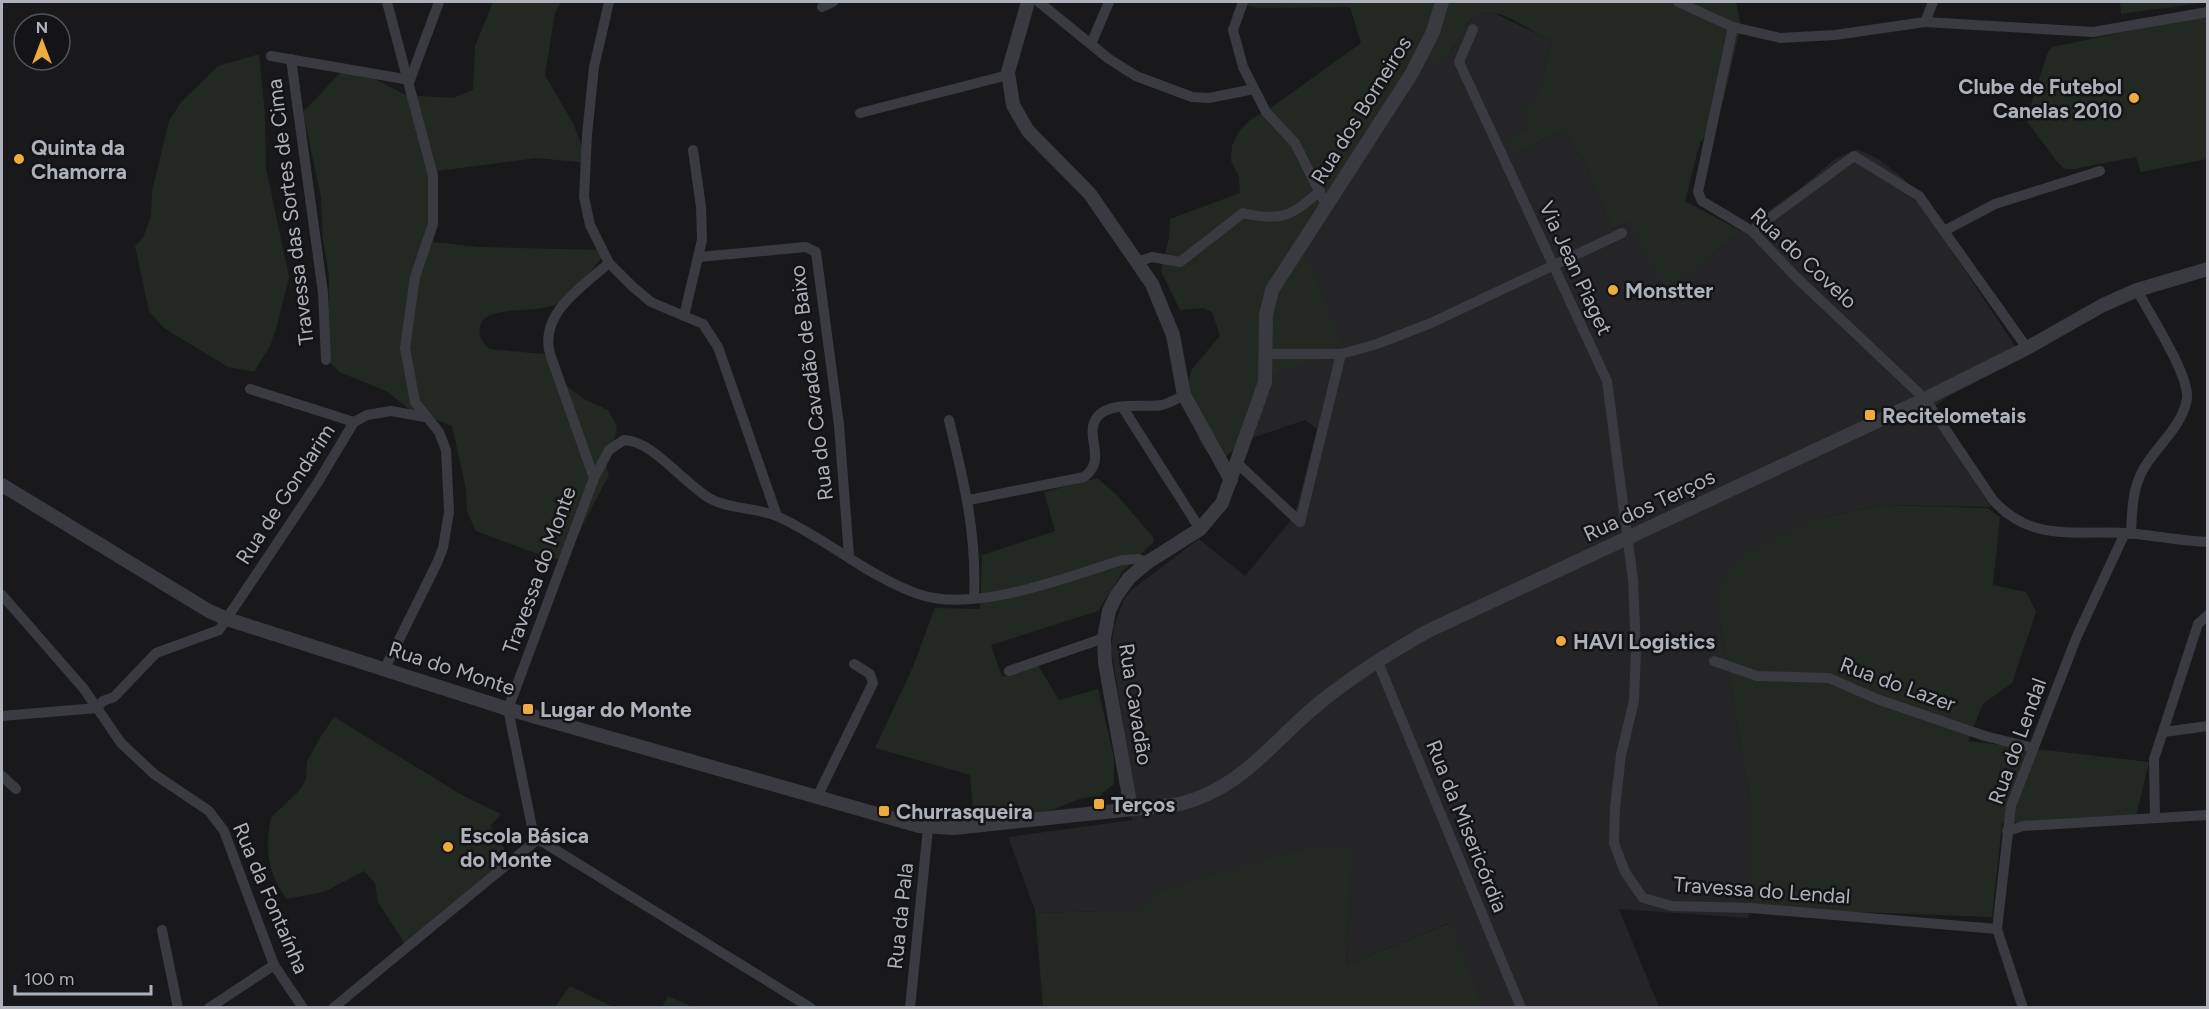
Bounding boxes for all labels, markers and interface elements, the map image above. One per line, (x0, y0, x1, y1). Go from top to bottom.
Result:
north arrow (12, 12, 72, 72)
text: N (36, 18, 48, 37)
street label: Rua dos Borneiros (1306, 32, 1416, 188)
place label: Clube de Futebol Canelas 2010 (1958, 74, 2122, 123)
street label: Travessa das Sortes de Cima (261, 78, 319, 346)
marker: Clube de Futebol Canelas 2010 (2127, 91, 2141, 105)
place label: Quinta da Chamorra (31, 135, 127, 184)
marker: Quinta da Chamorra (12, 152, 26, 166)
street label: Via Jean Piaget (1534, 197, 1618, 339)
street label: Rua do Covelo (1746, 202, 1862, 314)
street label: Rua do Cavadão de Baixo (784, 264, 838, 502)
place label: Monstter (1625, 278, 1713, 303)
marker: Monstter (1606, 283, 1620, 297)
place label: Recitelometais (1882, 403, 2026, 428)
marker: Recitelometais (1863, 408, 1877, 422)
street label: Rua de Gondarim (230, 419, 340, 569)
street label: Rua dos Terços (1579, 464, 1719, 546)
street label: Travessa do Monte (497, 483, 581, 657)
place label: HAVI Logistics (1573, 629, 1715, 654)
marker: HAVI Logistics (1554, 634, 1568, 648)
street label: Rua do Monte (386, 636, 518, 700)
street label: Rua Cavadão (1114, 641, 1158, 767)
street label: Rua do Lazer (1837, 652, 1959, 716)
street label: Rua do Lendal (1983, 675, 2051, 807)
place label: Lugar do Monte (540, 697, 692, 722)
marker: Lugar do Monte (521, 702, 535, 716)
street label: Rua da Misericórdia (1421, 736, 1513, 916)
place label: Terços (1111, 792, 1175, 817)
marker: Terços (1092, 797, 1106, 811)
place label: Churrasqueira (896, 799, 1033, 824)
marker: Churrasqueira (877, 804, 891, 818)
street label: Rua da Fontaínha (228, 819, 314, 977)
place label: Escola Básica do Monte (460, 823, 589, 872)
marker: Escola Básica do Monte (441, 840, 455, 854)
street label: Rua da Pala (882, 862, 918, 970)
street label: Travessa do Lendal (1673, 871, 1851, 909)
scale bar (15, 958, 152, 996)
text: 100 m (24, 968, 74, 990)

